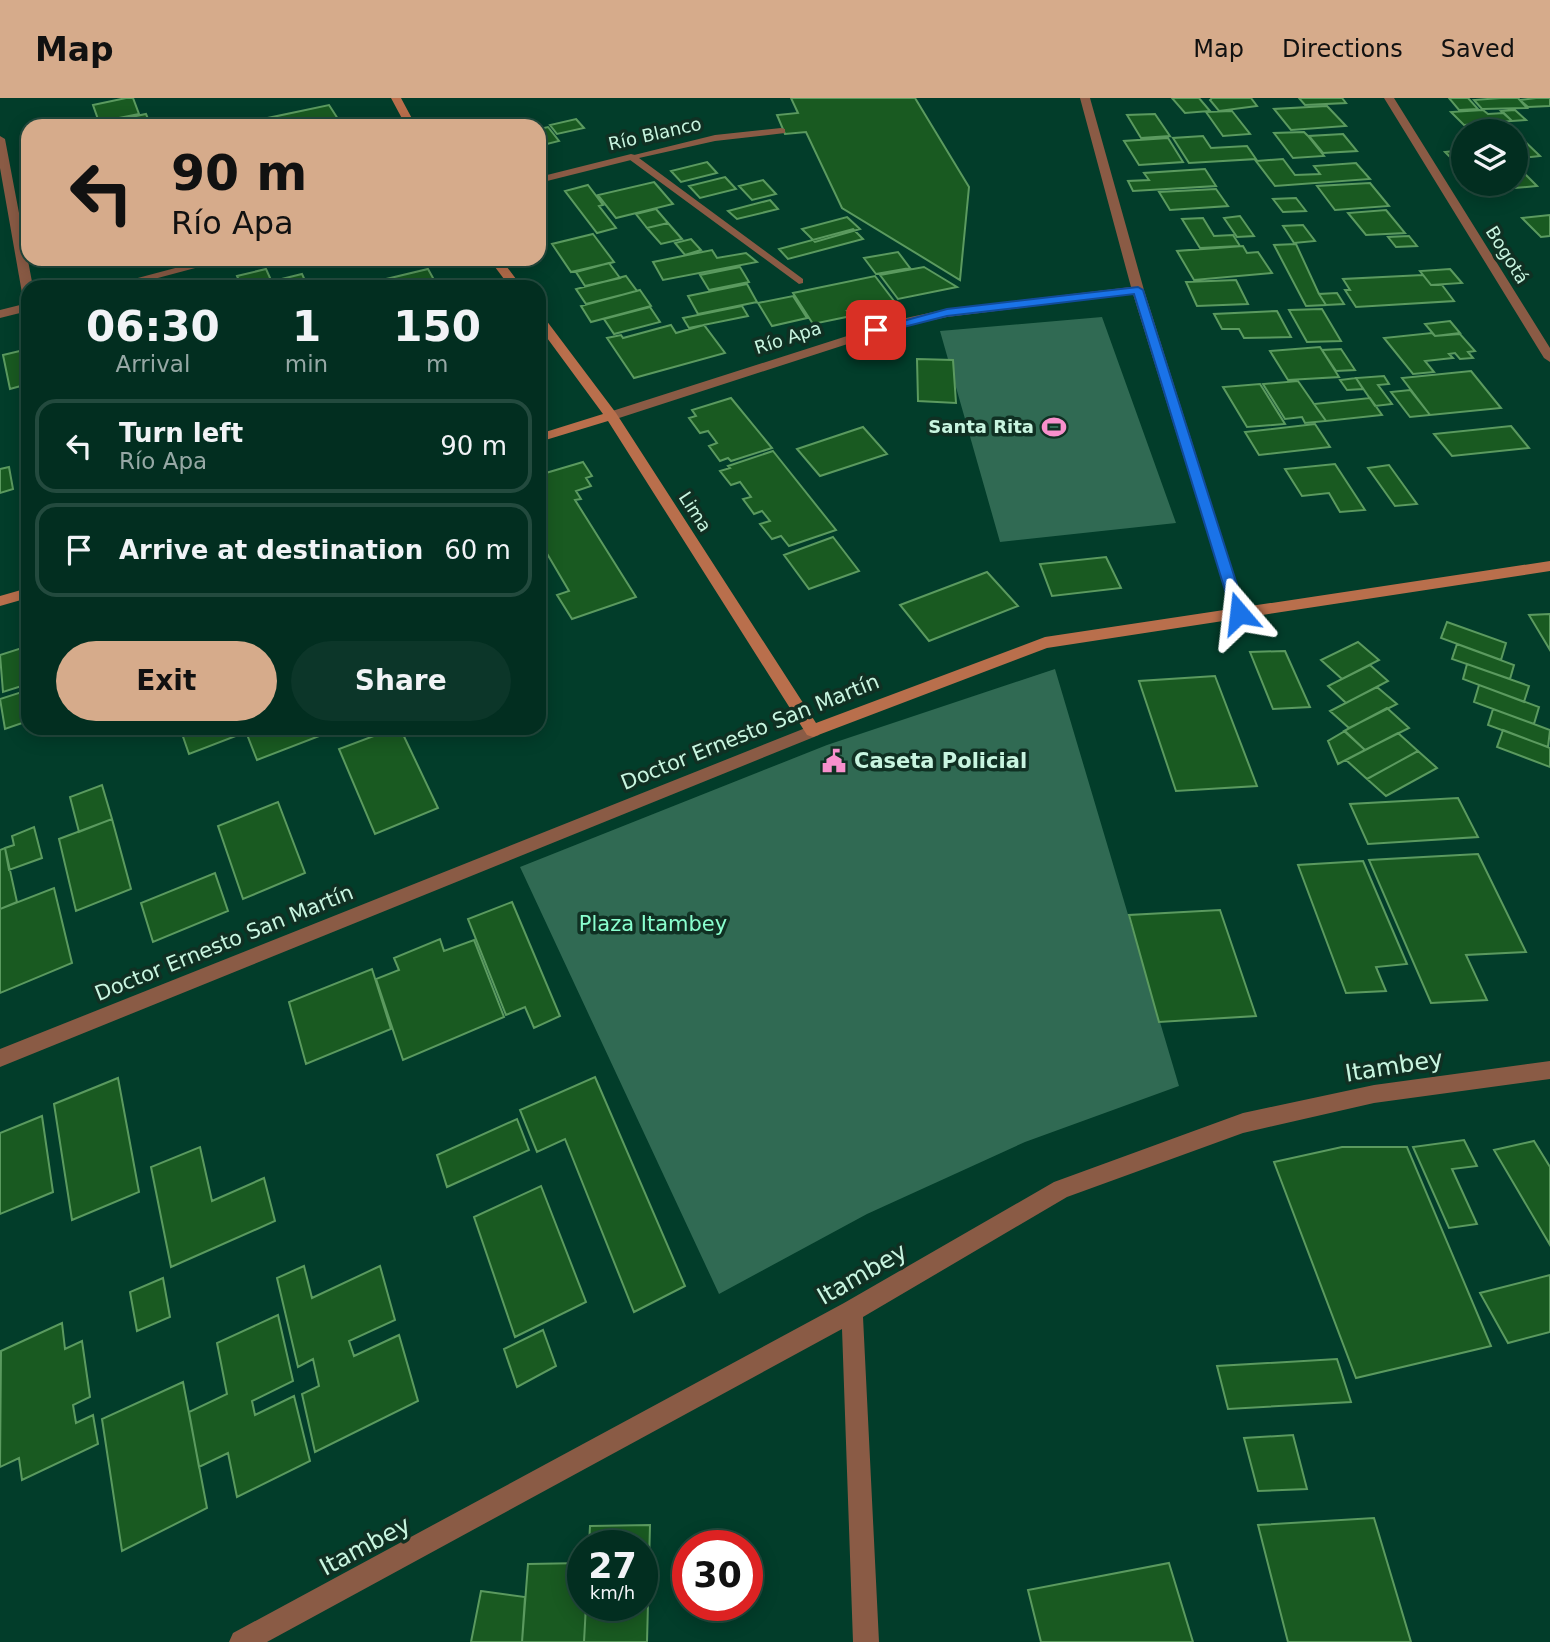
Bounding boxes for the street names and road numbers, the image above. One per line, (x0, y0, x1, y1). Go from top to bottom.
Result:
street label: Río Blanco (606, 113, 704, 154)
street label: Bogotá (1482, 222, 1533, 287)
street label: Río Apa (752, 317, 824, 358)
street label: Lima (675, 488, 716, 536)
street label: Doctor Ernesto San Martín (617, 669, 883, 795)
street label: Doctor Ernesto San Martín (91, 880, 357, 1006)
street label: Itambey (1343, 1044, 1445, 1088)
street label: Itambey (812, 1237, 912, 1311)
street label: Itambey (315, 1510, 415, 1582)

